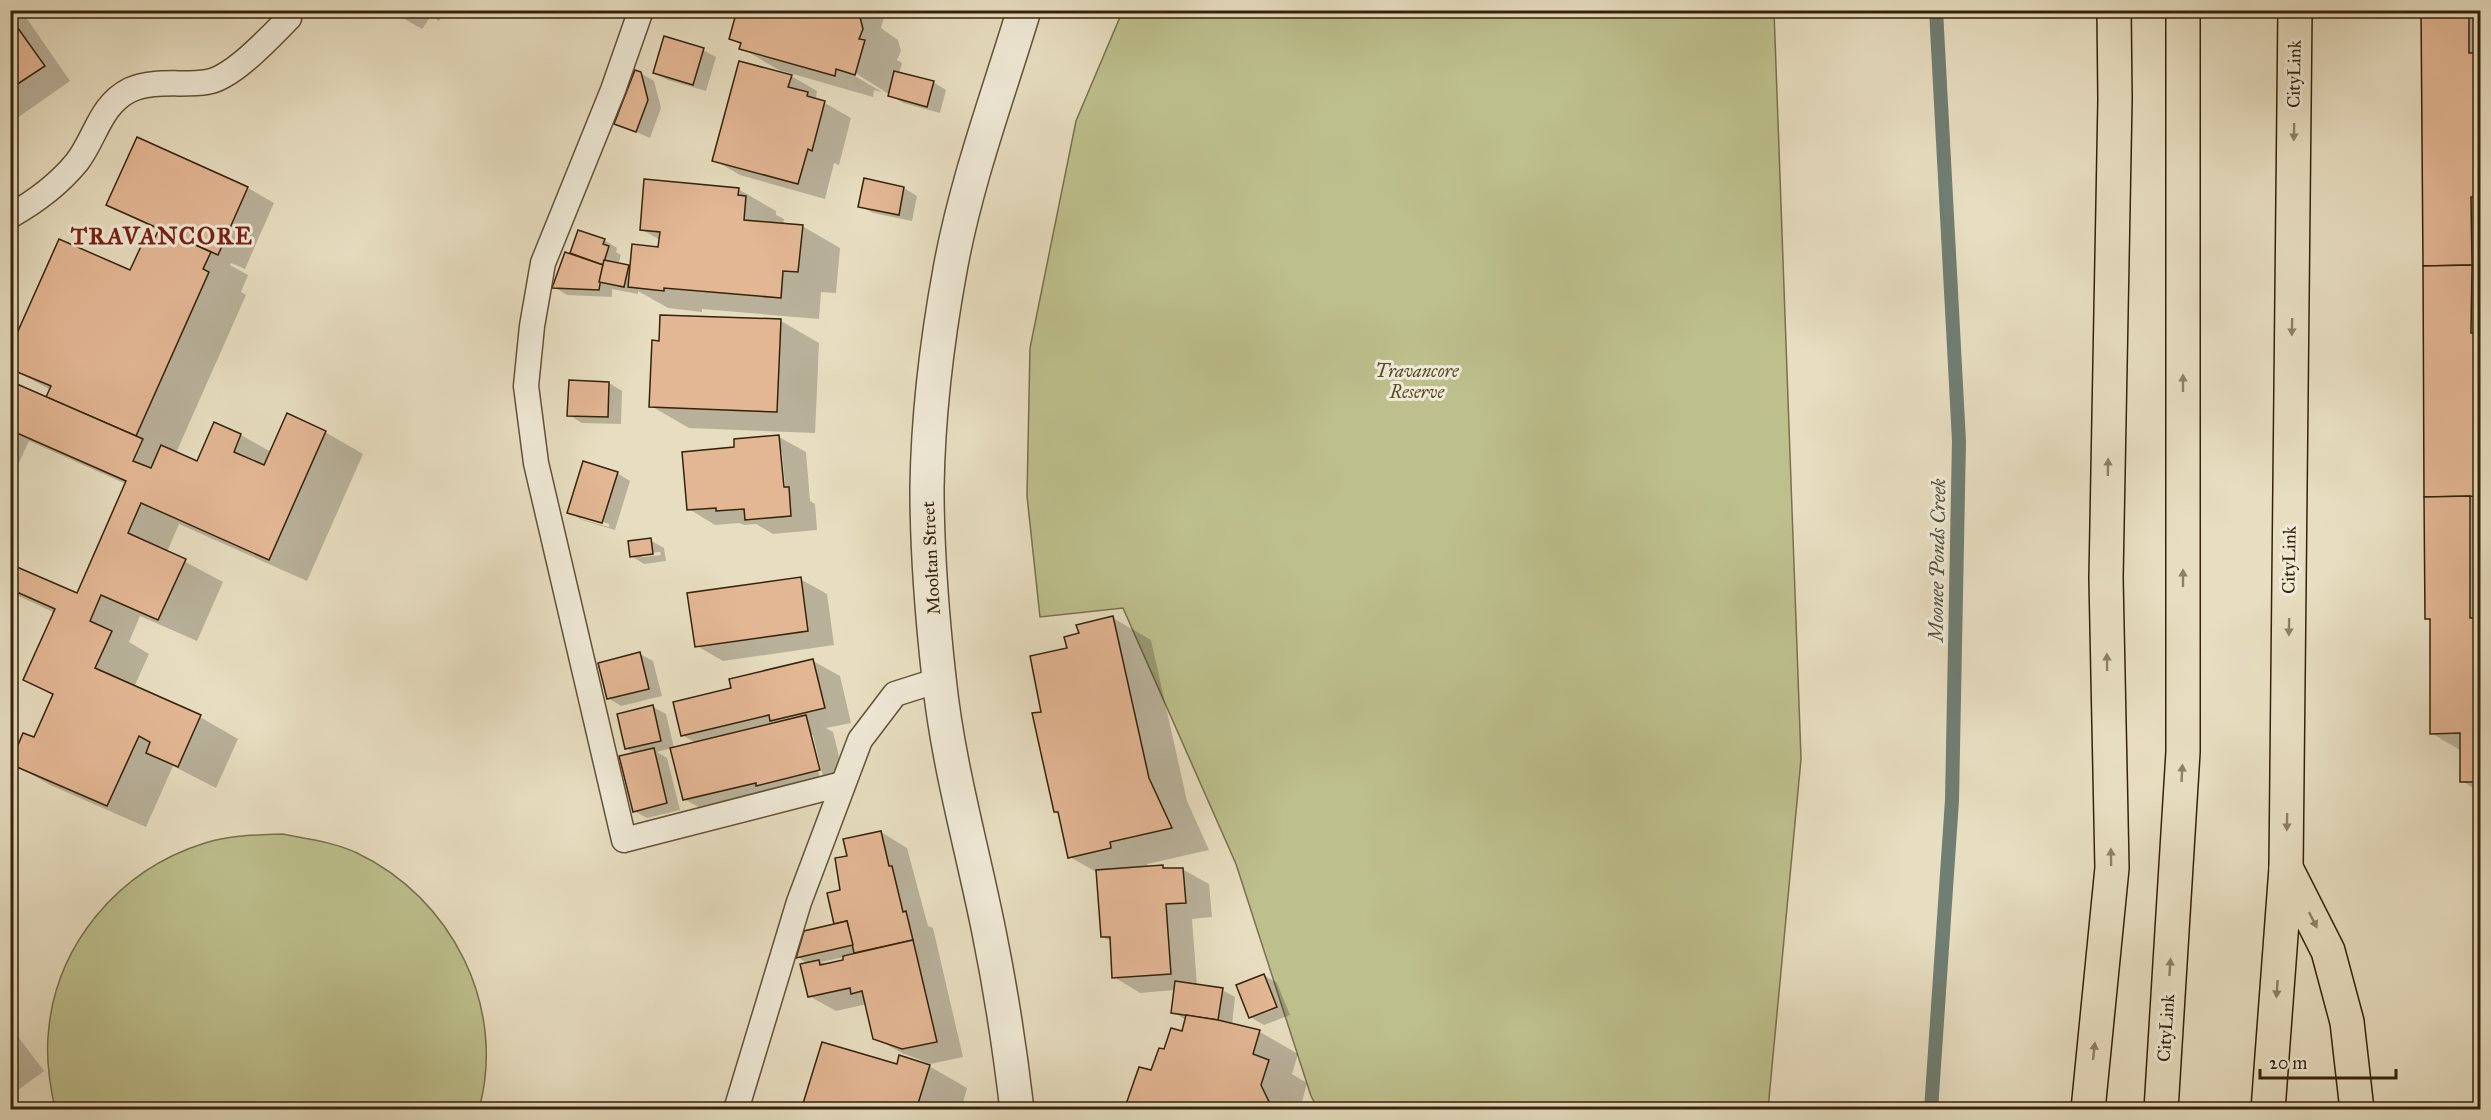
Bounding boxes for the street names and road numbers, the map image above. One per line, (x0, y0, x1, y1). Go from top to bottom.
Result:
street label: CityLink (2282, 39, 2306, 108)
street label: Mooltan Street (917, 500, 945, 615)
street label: CityLink (2277, 525, 2301, 594)
street label: CityLink (2153, 993, 2179, 1063)

